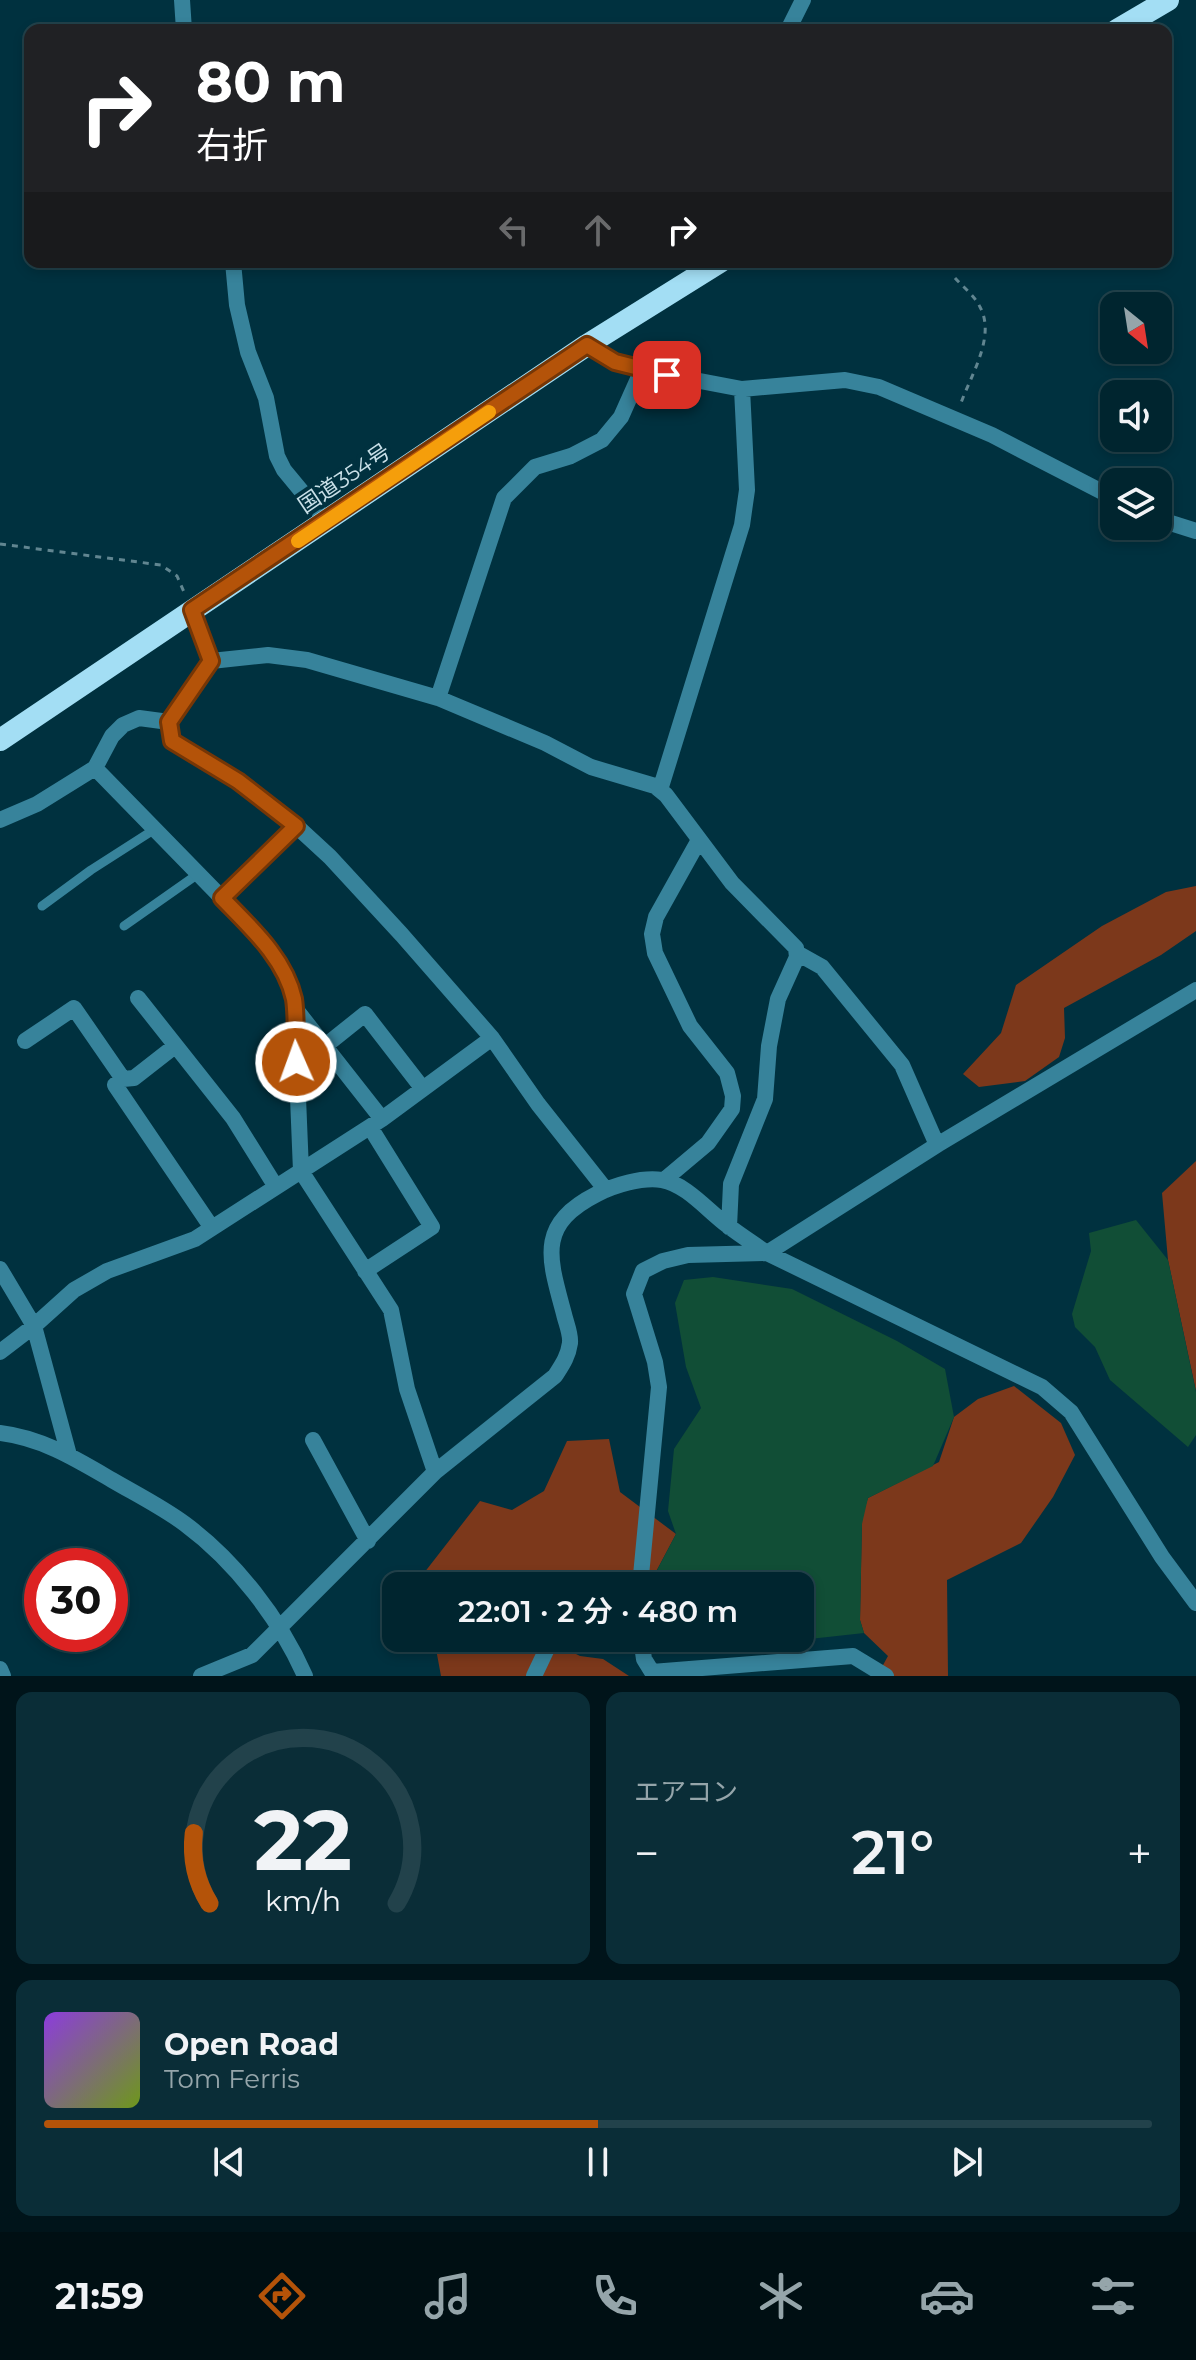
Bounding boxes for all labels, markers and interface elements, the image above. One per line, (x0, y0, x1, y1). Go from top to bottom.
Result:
text: 80 m (196, 48, 346, 116)
icon: right (64, 56, 168, 160)
text: 右折 (196, 123, 268, 167)
icon: left (492, 208, 536, 252)
icon: ahead (576, 208, 620, 252)
icon: right (660, 208, 704, 252)
north arrow (1100, 292, 1172, 364)
map controls (1100, 292, 1172, 540)
pin (633, 341, 701, 409)
icon: arrive (645, 353, 689, 397)
button: sound (1100, 380, 1172, 452)
street label: 国道354号 (293, 438, 395, 519)
button: layers (1100, 468, 1172, 540)
position arrow (254, 1020, 338, 1104)
speed limit sign: 30 (24, 1548, 128, 1652)
text: 22:01 · 2 分 · 480 m (458, 1593, 738, 1630)
text: エアコン (634, 1776, 738, 1808)
text: 22 (254, 1789, 352, 1891)
text: 21° (852, 1816, 934, 1889)
text: − (634, 1826, 659, 1880)
text: + (1127, 1826, 1152, 1880)
text: km/h (265, 1883, 341, 1918)
text: Open Road (164, 2026, 339, 2063)
text: Tom Ferris (164, 2063, 300, 2095)
icon: previous (207, 2140, 251, 2184)
icon: pause (576, 2140, 620, 2184)
icon: next (945, 2140, 989, 2184)
icon: directions (254, 2268, 310, 2324)
icon: music (420, 2268, 476, 2324)
icon: phone (587, 2268, 643, 2324)
icon: climate (753, 2268, 809, 2324)
icon: car (919, 2268, 975, 2324)
icon: filters (1085, 2268, 1141, 2324)
text: 21:59 (55, 2274, 144, 2318)

